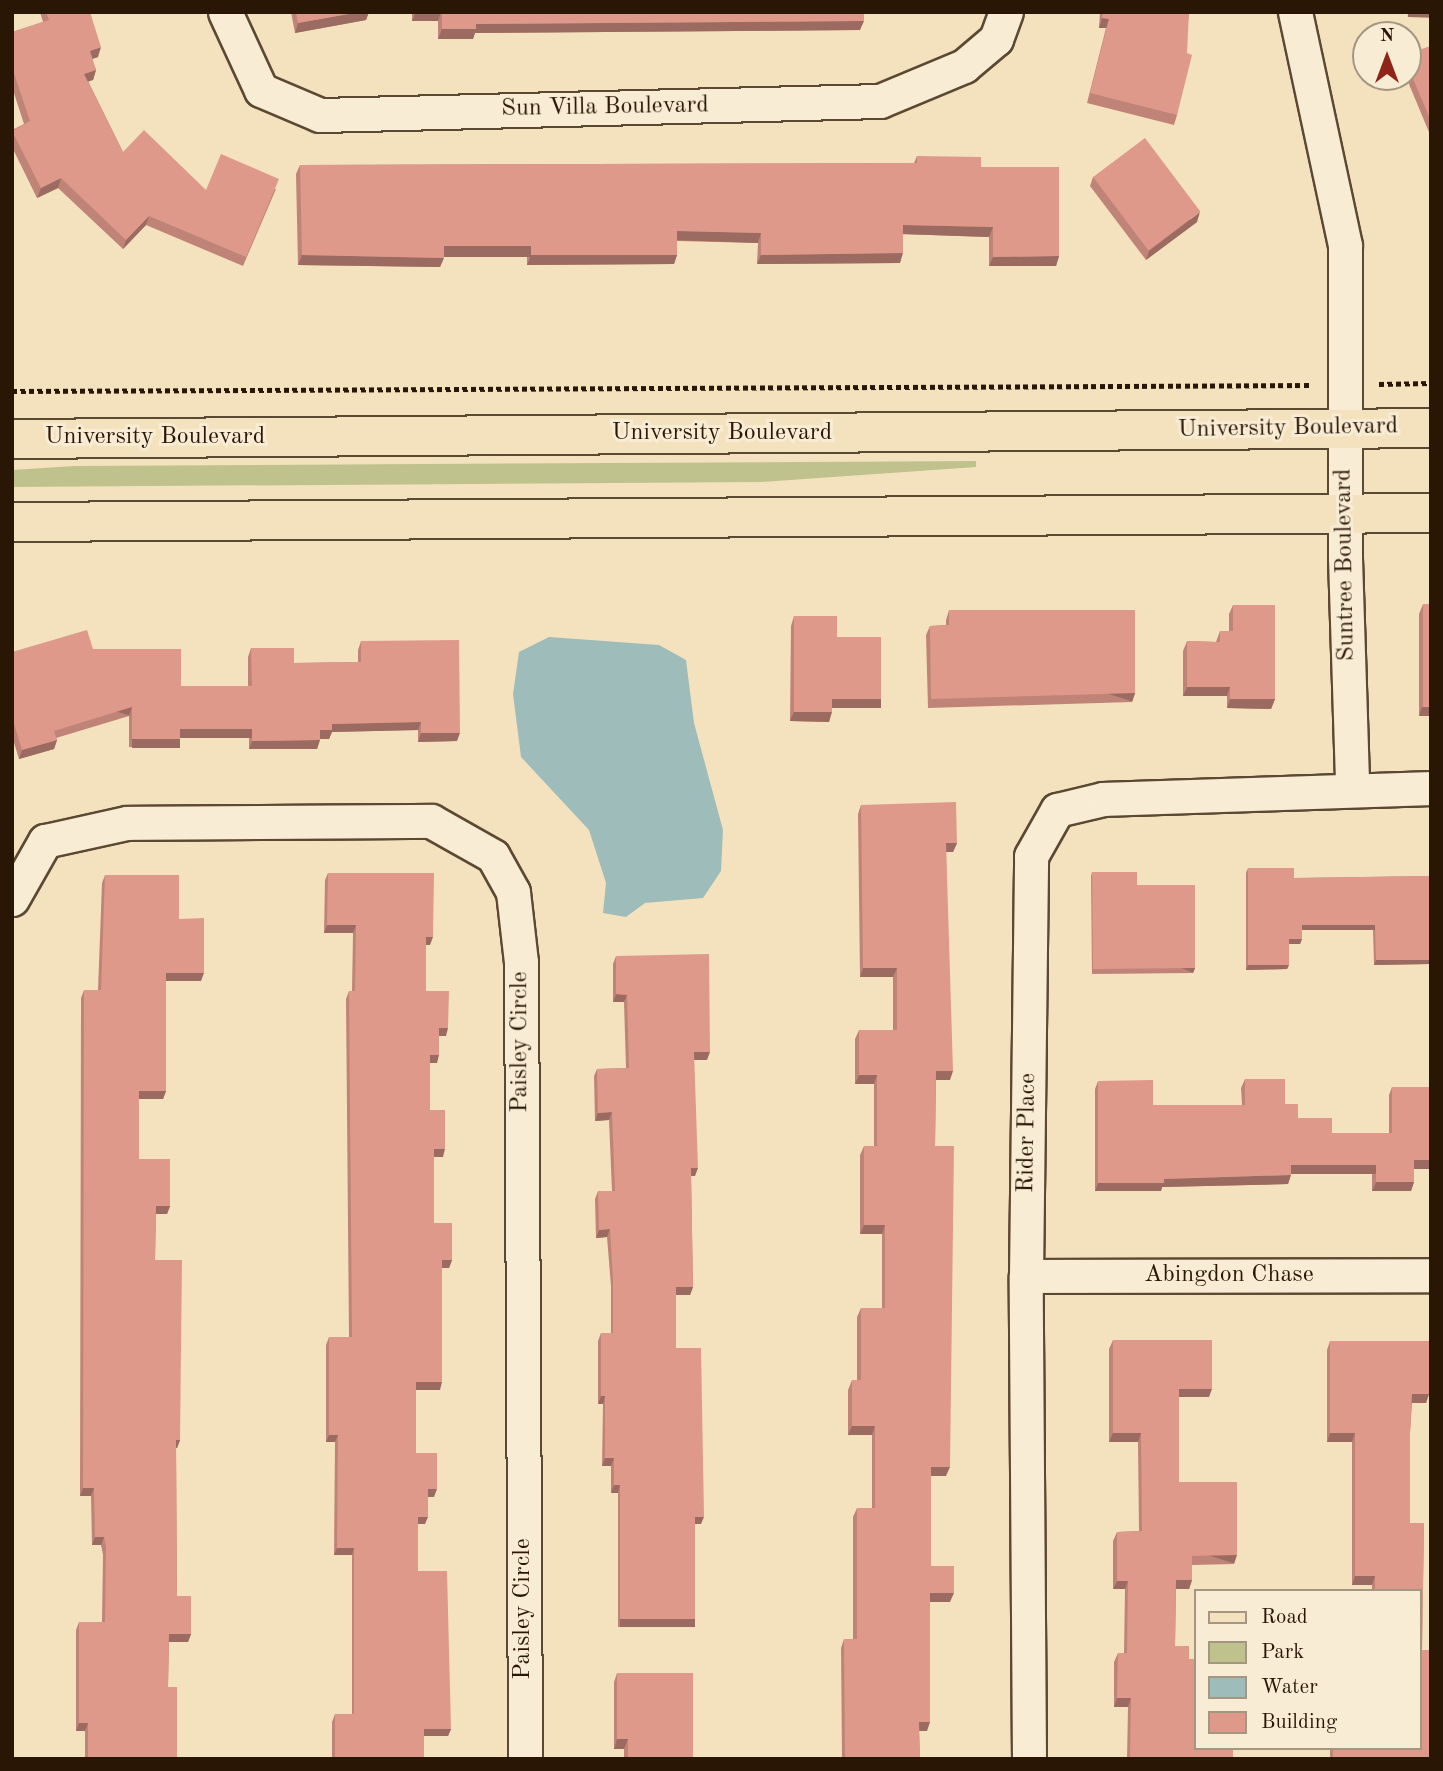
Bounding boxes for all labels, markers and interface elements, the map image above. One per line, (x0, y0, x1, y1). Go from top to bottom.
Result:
north arrow (1352, 21, 1422, 91)
text: N (1380, 27, 1394, 46)
street label: Sun Villa Boulevard (501, 92, 709, 124)
street label: University Boulevard (1178, 413, 1398, 445)
street label: University Boulevard (612, 420, 832, 448)
street label: University Boulevard (45, 424, 265, 452)
street label: Suntree Boulevard (1330, 468, 1362, 662)
street label: Paisley Circle (507, 971, 535, 1113)
street label: Rider Place (1013, 1073, 1043, 1193)
street label: Abingdon Chase (1144, 1262, 1314, 1290)
street label: Paisley Circle (510, 1538, 538, 1680)
legend (1194, 1589, 1422, 1750)
text: Road (1261, 1607, 1308, 1628)
text: Park (1261, 1642, 1304, 1663)
text: Water (1261, 1677, 1318, 1698)
text: Building (1261, 1712, 1337, 1733)

